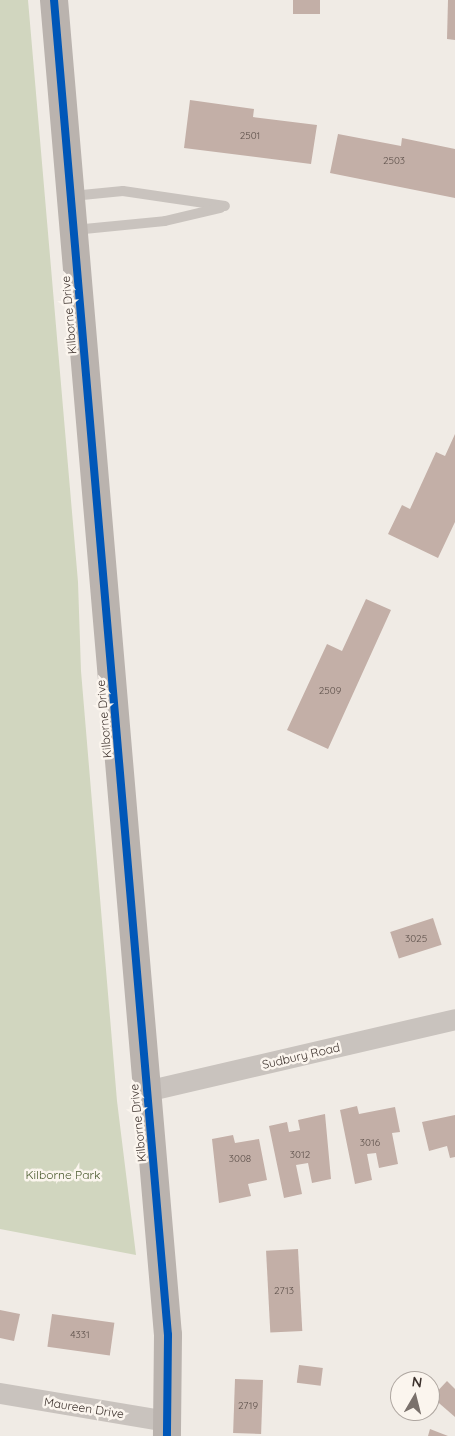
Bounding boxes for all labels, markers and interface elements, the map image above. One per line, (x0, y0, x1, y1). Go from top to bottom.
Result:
house number: 2501 (240, 130, 260, 142)
house number: 2503 (383, 155, 405, 167)
street label: Kilborne Drive (58, 275, 80, 355)
street label: Kilborne Drive (93, 679, 115, 759)
house number: 2509 (319, 685, 341, 697)
house number: 3025 (405, 933, 427, 945)
street label: Sudbury Road (261, 1040, 341, 1072)
street label: Kilborne Drive (127, 1083, 149, 1163)
house number: 3016 (360, 1137, 380, 1149)
house number: 3012 (290, 1149, 310, 1161)
house number: 3008 (229, 1153, 251, 1165)
park label: Kilborne Park (26, 1168, 100, 1182)
house number: 2713 (274, 1285, 294, 1297)
house number: 4331 (70, 1329, 90, 1341)
north arrow (390, 1371, 440, 1421)
text: N (411, 1373, 423, 1392)
street label: Maureen Drive (43, 1395, 125, 1421)
house number: 2719 (238, 1400, 258, 1412)

